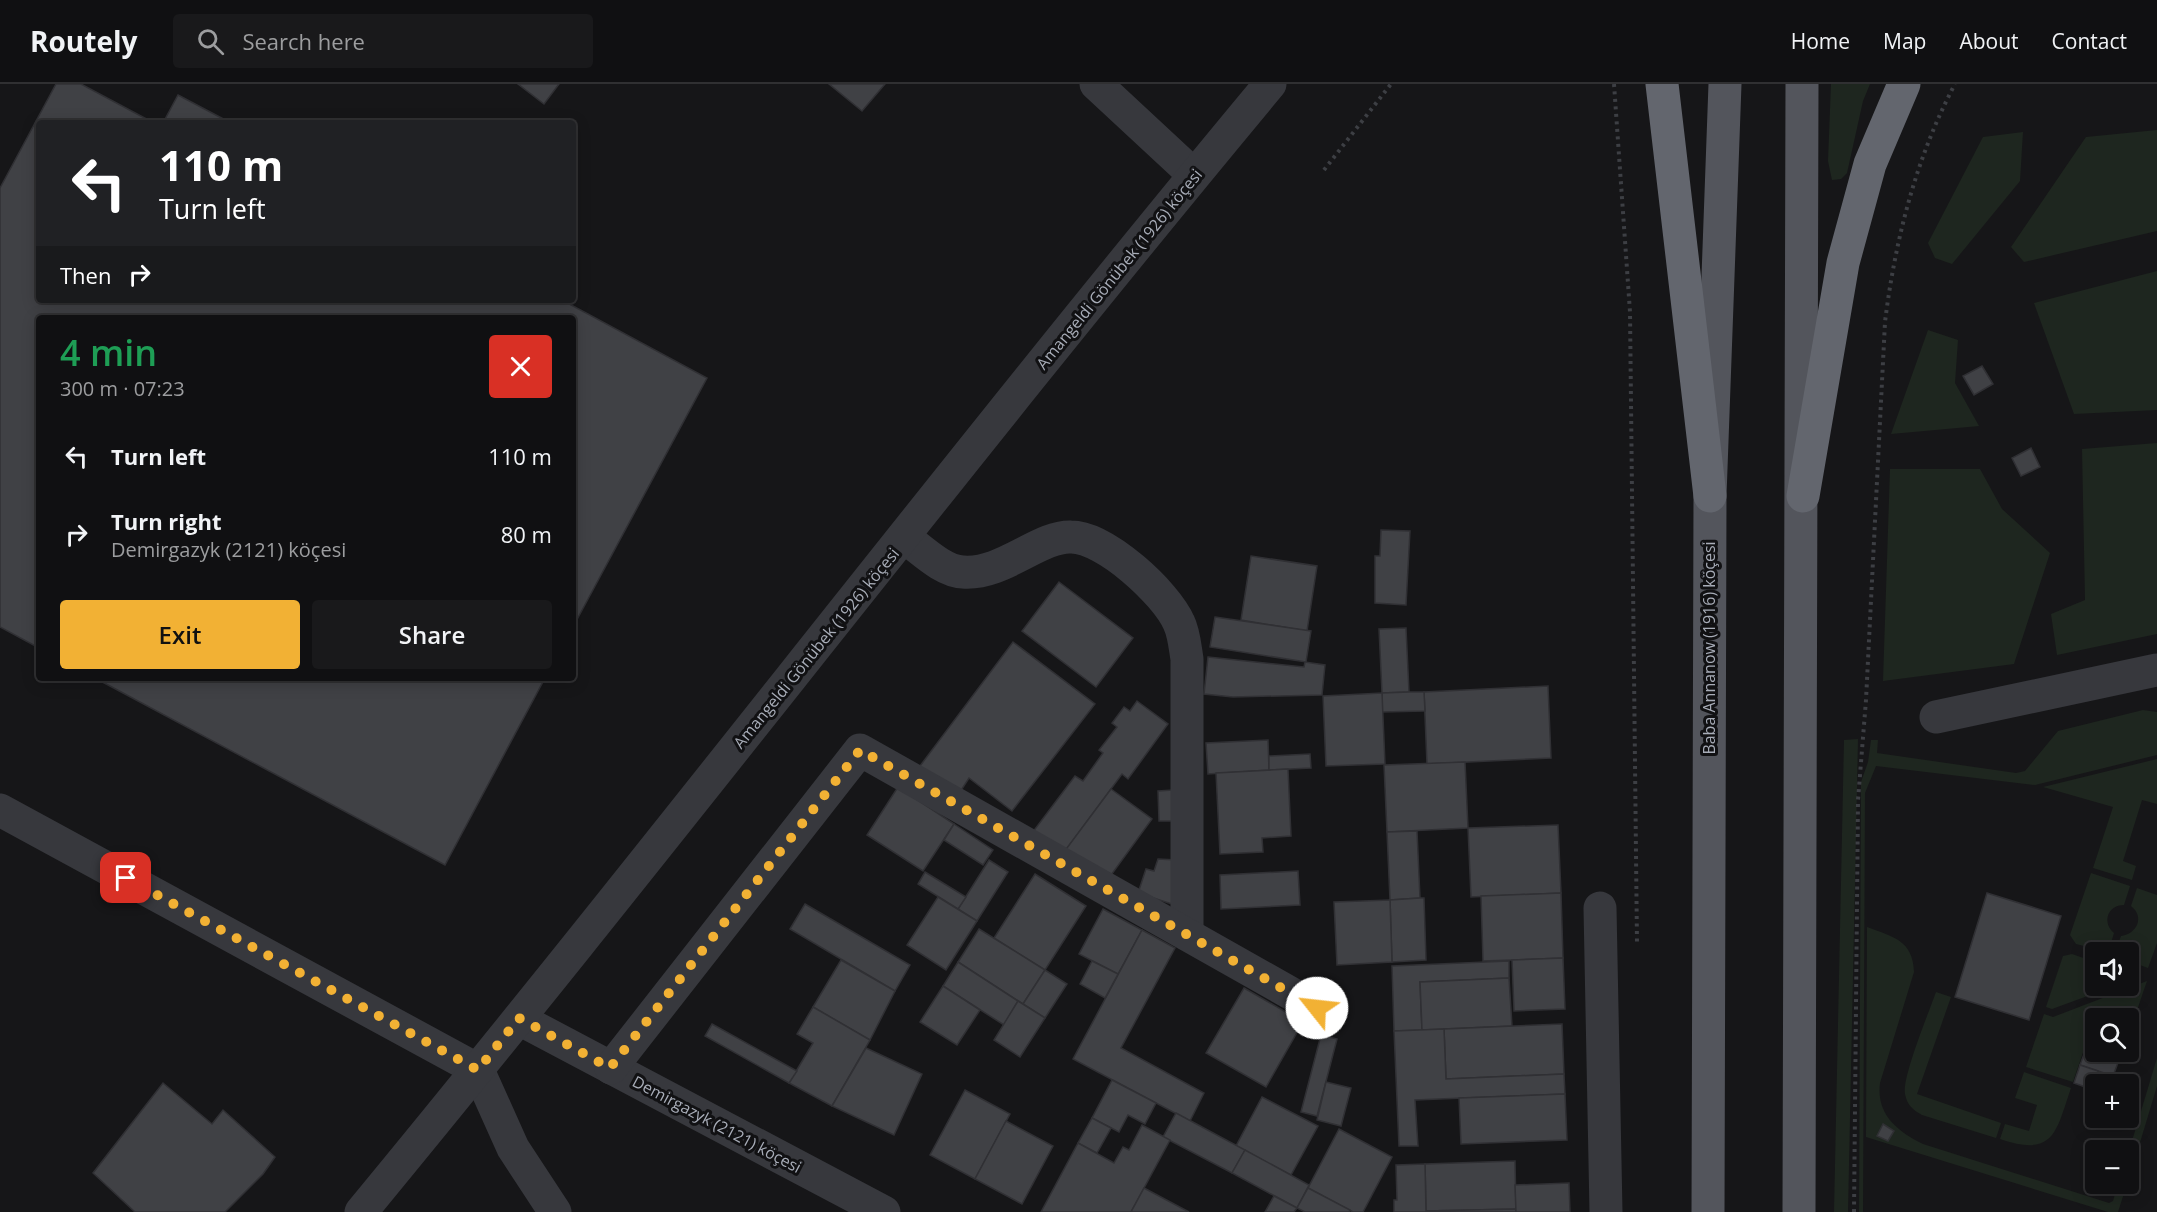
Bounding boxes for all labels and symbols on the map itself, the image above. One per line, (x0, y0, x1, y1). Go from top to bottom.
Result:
street label: Amangeldi Gönübek (1926) köçesi (1031, 164, 1207, 374)
street label: Baba Annanow (1916) köçesi (1698, 541, 1720, 755)
street label: Amangeldi Gönübek (1926) köçesi (728, 543, 904, 753)
pin (100, 852, 151, 903)
position arrow (1285, 976, 1349, 1040)
street label: Demirgazyk (2121) köçesi (629, 1070, 805, 1178)

